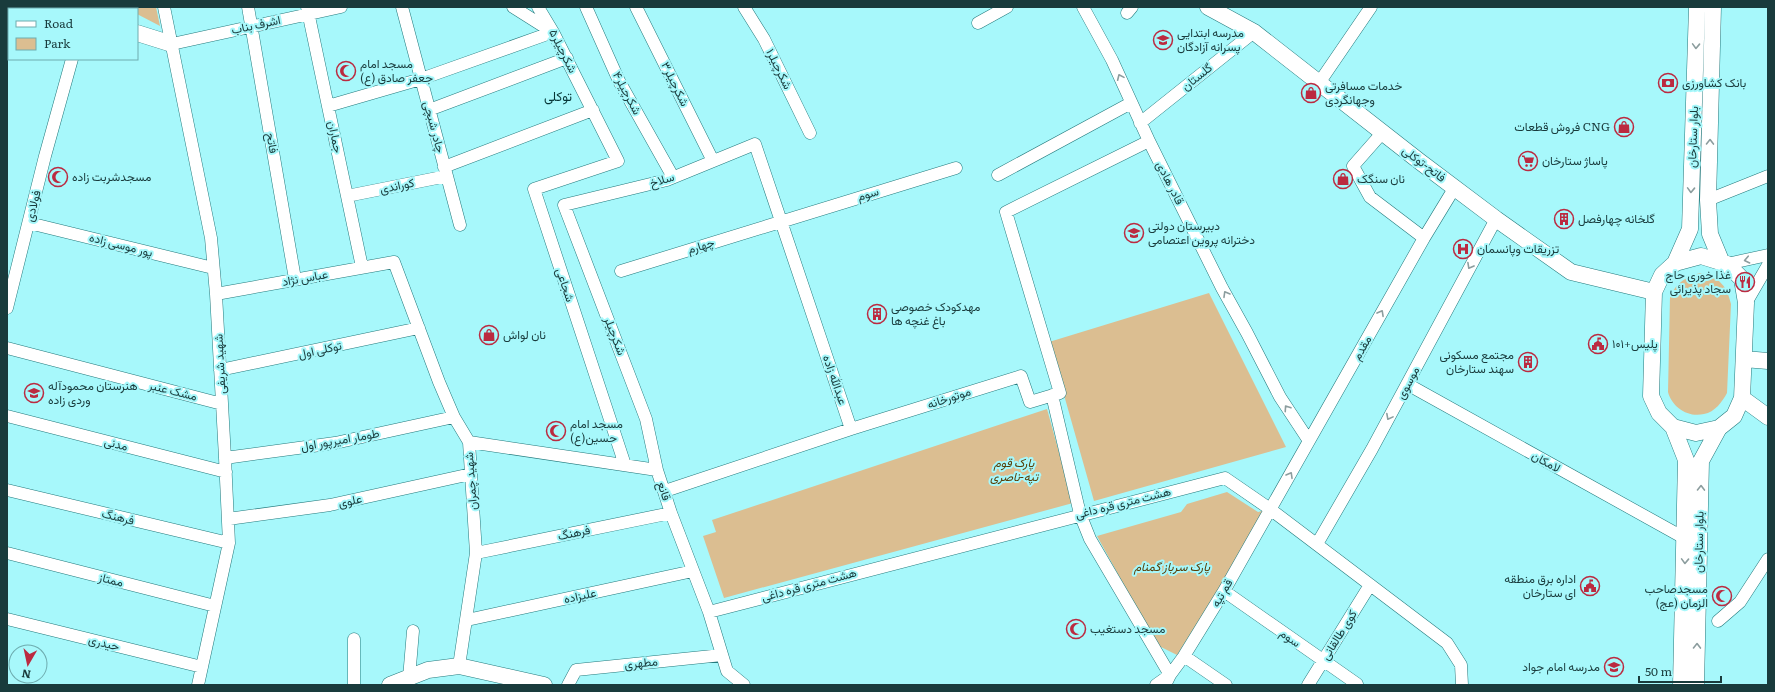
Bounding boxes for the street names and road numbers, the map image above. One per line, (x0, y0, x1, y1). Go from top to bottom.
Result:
street label: اشرف بناب (229, 10, 282, 38)
street label: شکرچیلر۵ (545, 25, 583, 76)
street label: شکرچیلر۱ (762, 45, 798, 92)
street label: شکرچیلر۳ (657, 58, 695, 109)
street label: گلستان (1177, 58, 1216, 94)
street label: شکرچیلر۴ (609, 68, 647, 118)
street label: چادر شبچی (419, 99, 451, 155)
street label: بلوار ستارخان (1682, 106, 1702, 168)
street label: جماران (324, 119, 348, 154)
street label: فاتح (261, 131, 284, 155)
street label: فاتح-توکلی (1398, 141, 1450, 186)
street label: قادر هادی (1152, 158, 1189, 207)
street label: سلاخ (647, 167, 676, 192)
street label: کوراندی (378, 173, 416, 197)
street label: سوم (855, 181, 881, 205)
street label: فولادی (19, 188, 45, 223)
street label: پور موسی زاده (88, 227, 155, 261)
street label: چهارم (685, 232, 716, 258)
street label: عباس نژاد (280, 264, 329, 290)
street label: شجاعی (552, 265, 580, 304)
street label: شکرچیلر (600, 313, 632, 358)
street label: مقدم (1347, 332, 1375, 363)
street label: شهید شریفى (208, 334, 230, 395)
street label: توکلی اول (296, 336, 344, 362)
street label: عبدالله زاده (819, 352, 853, 407)
street label: موسوی (1391, 363, 1423, 402)
street label: مشک عنبر (146, 375, 199, 405)
street label: موتورخانه (925, 382, 973, 413)
street label: طومار امیرپور اول (299, 423, 381, 455)
street label: مدنی (102, 431, 130, 455)
street label: لامکان (1529, 446, 1564, 476)
street label: شهید چمران (459, 451, 481, 511)
street label: قانع (652, 479, 677, 503)
street label: هشت متری قره داغی (1073, 481, 1172, 523)
street label: علوی (336, 489, 363, 511)
street label: فرهنگ (100, 503, 136, 529)
street label: بلوار ستارخان (1688, 511, 1708, 573)
street label: فرهنگ (556, 520, 592, 544)
street label: هشت متری قره داغی (759, 563, 858, 605)
street label: ممتاز (96, 567, 126, 591)
street label: قم تپه (1206, 575, 1236, 610)
street label: علیزاده (562, 583, 598, 607)
street label: کوی طالقانی (1316, 606, 1361, 663)
street label: سوم (1276, 624, 1305, 651)
street label: حیدری (87, 630, 122, 655)
street label: مطهری (623, 651, 659, 673)

